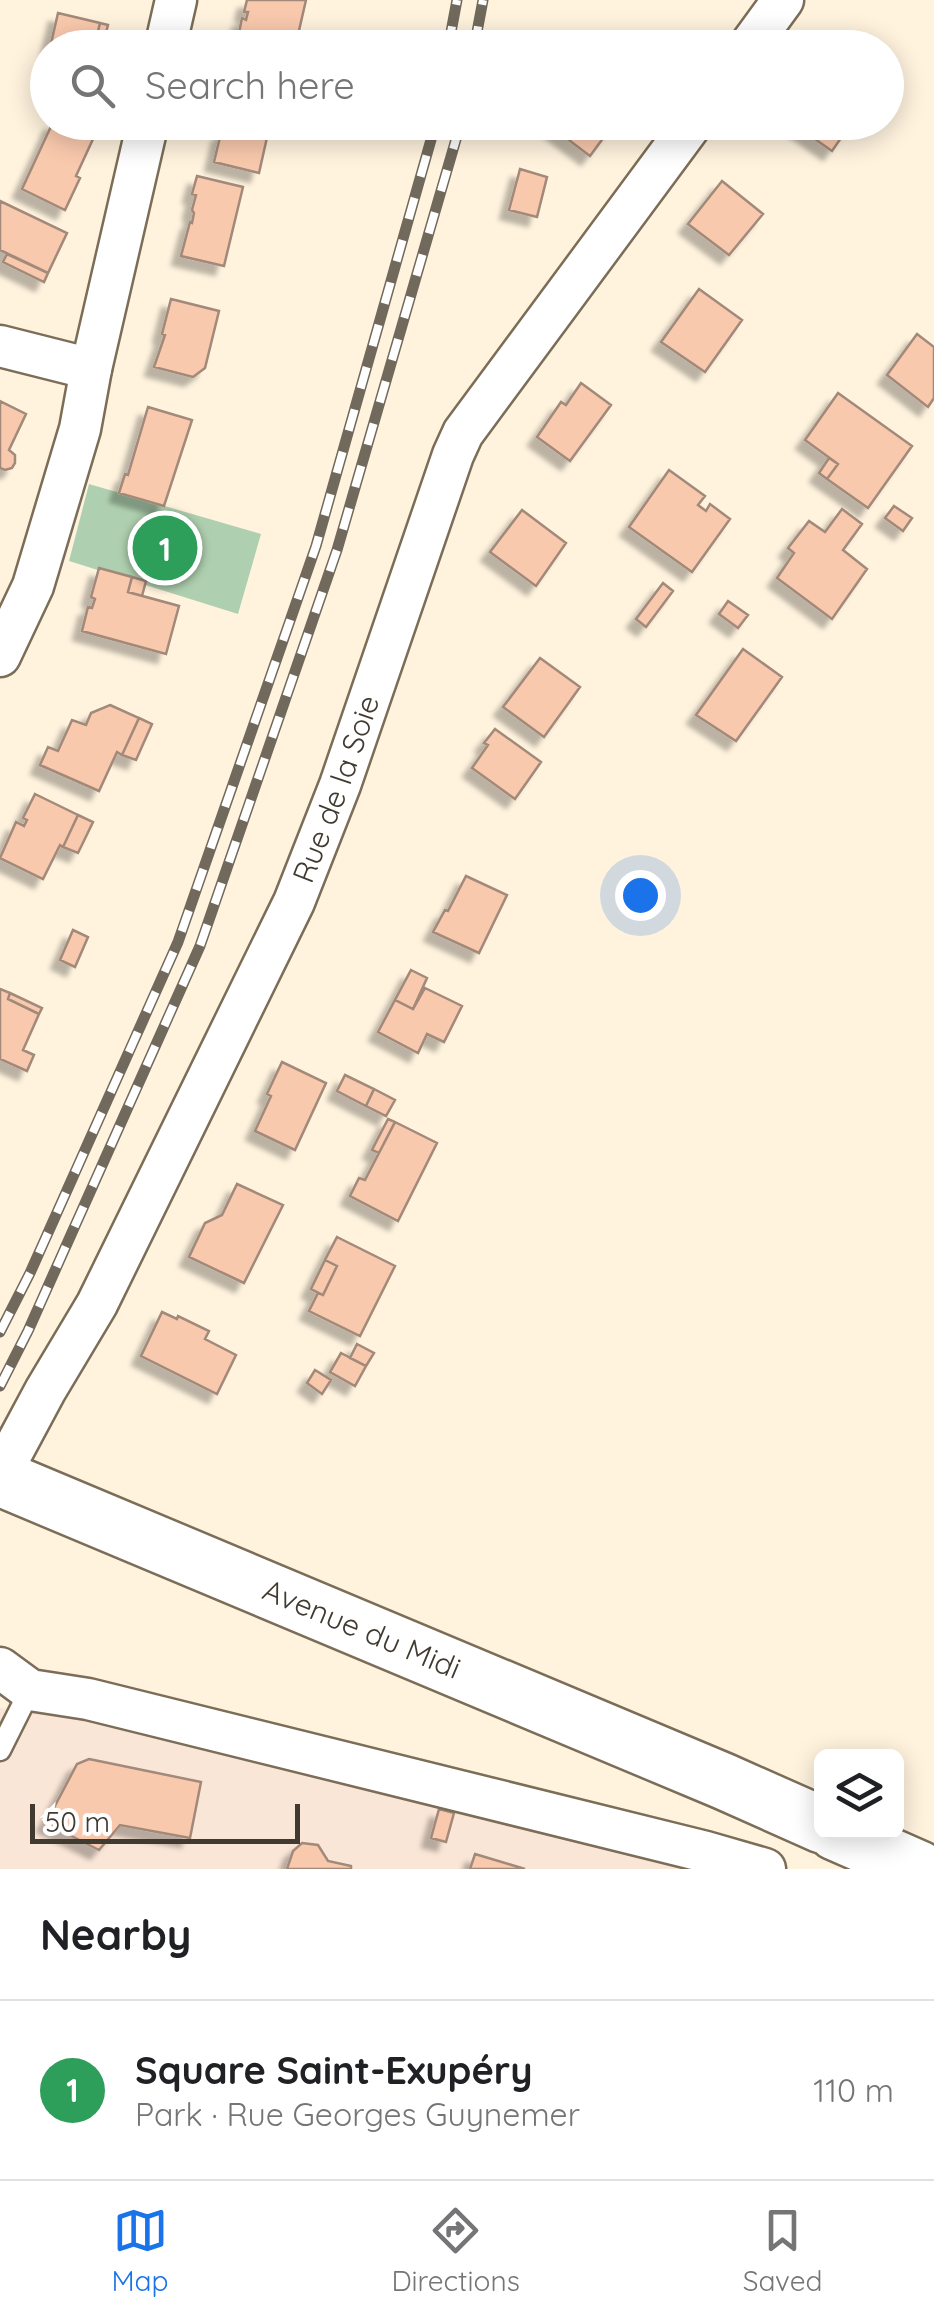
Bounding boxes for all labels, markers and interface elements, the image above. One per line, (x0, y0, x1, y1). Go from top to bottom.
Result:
search box (30, 30, 904, 140)
icon: search (65, 58, 120, 113)
text: Search here (145, 61, 355, 109)
pin: 1 (132, 510, 198, 586)
street label: Rue de la Soie (283, 690, 387, 888)
your location (615, 870, 666, 921)
street label: Avenue du Midi (257, 1570, 466, 1687)
map controls (814, 1749, 904, 1839)
button: layers (814, 1749, 904, 1839)
scale bar (30, 1799, 300, 1844)
text: 50 m (45, 1804, 110, 1839)
text: Nearby (40, 1908, 191, 1961)
text: Square Saint-Exupéry (135, 2046, 533, 2094)
text: 1 (66, 2070, 79, 2110)
text: 110 m (813, 2070, 894, 2110)
text: Park · Rue Georges Guynemer (135, 2094, 580, 2134)
tab: Map (111, 2203, 169, 2298)
tab: Directions (391, 2203, 520, 2298)
tab: Saved (743, 2203, 823, 2298)

